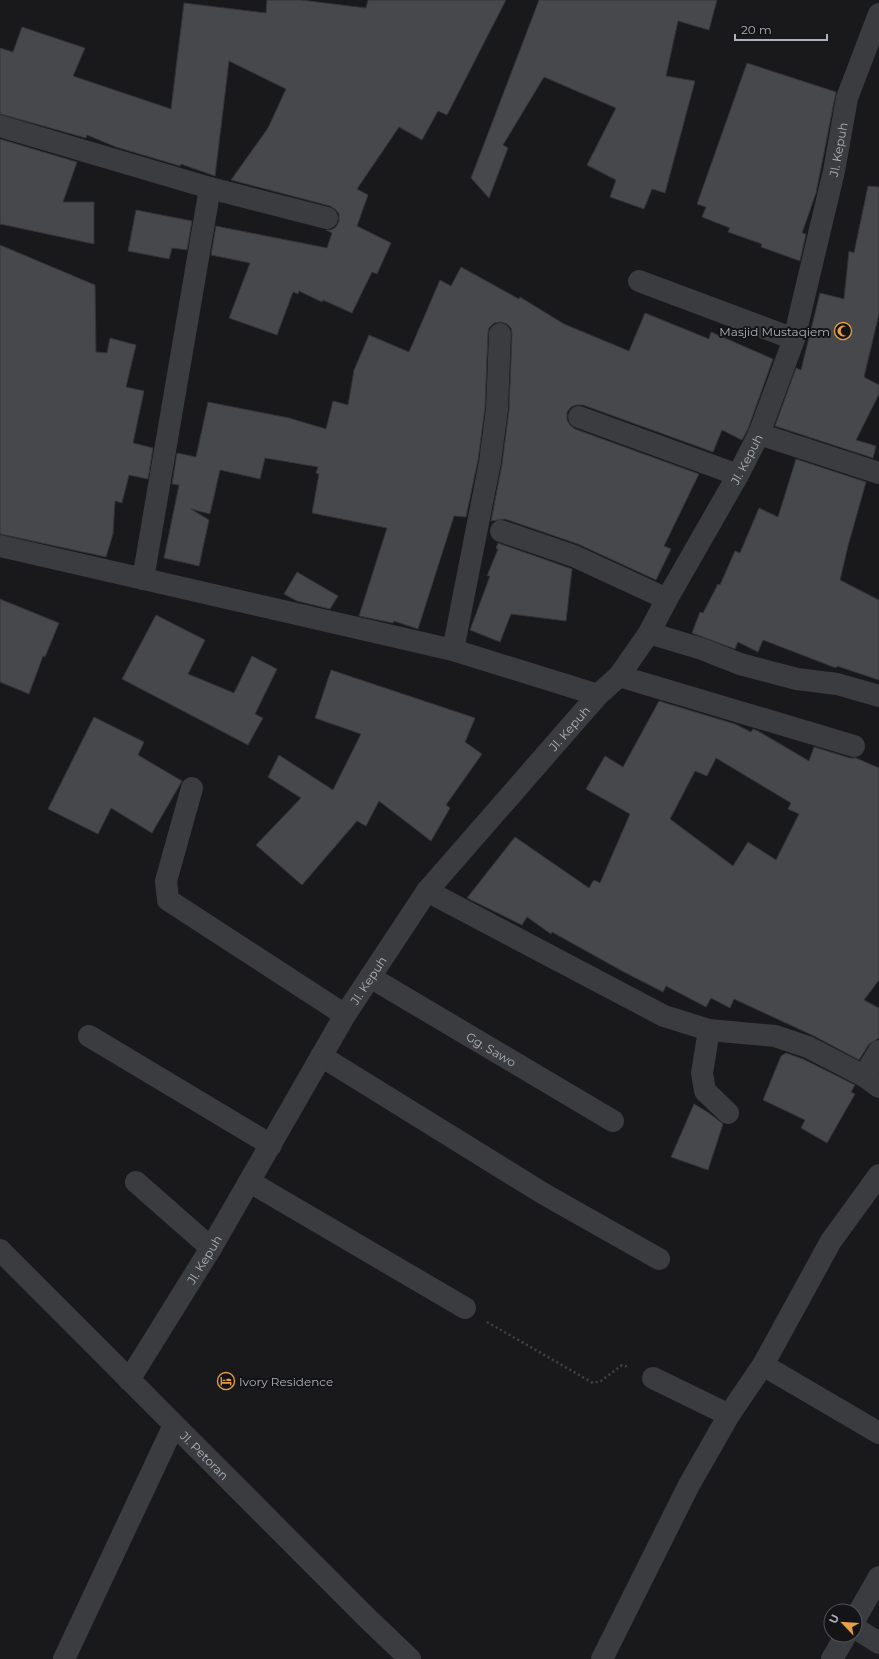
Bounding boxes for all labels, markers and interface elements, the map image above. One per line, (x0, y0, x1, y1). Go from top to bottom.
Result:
scale bar (735, 16, 827, 42)
text: 20 m (741, 22, 772, 37)
street label: Jl. Kepuh (825, 121, 850, 179)
mosque icon: Masjid Mustaqiem (833, 321, 853, 341)
place label: Masjid Mustaqiem (719, 324, 830, 339)
street label: Jl. Kepuh (726, 431, 765, 488)
street label: Jl. Kepuh (545, 703, 593, 754)
street label: Jl. Kepuh (346, 953, 389, 1008)
street label: Gg. Sawo (464, 1028, 519, 1069)
street label: Jl. Kepuh (183, 1232, 224, 1287)
hotel icon: Ivory Residence (216, 1371, 236, 1391)
place label: Ivory Residence (239, 1374, 333, 1389)
street label: Jl. Petoran (177, 1427, 232, 1483)
north arrow (823, 1603, 863, 1643)
text: U (826, 1612, 842, 1626)

